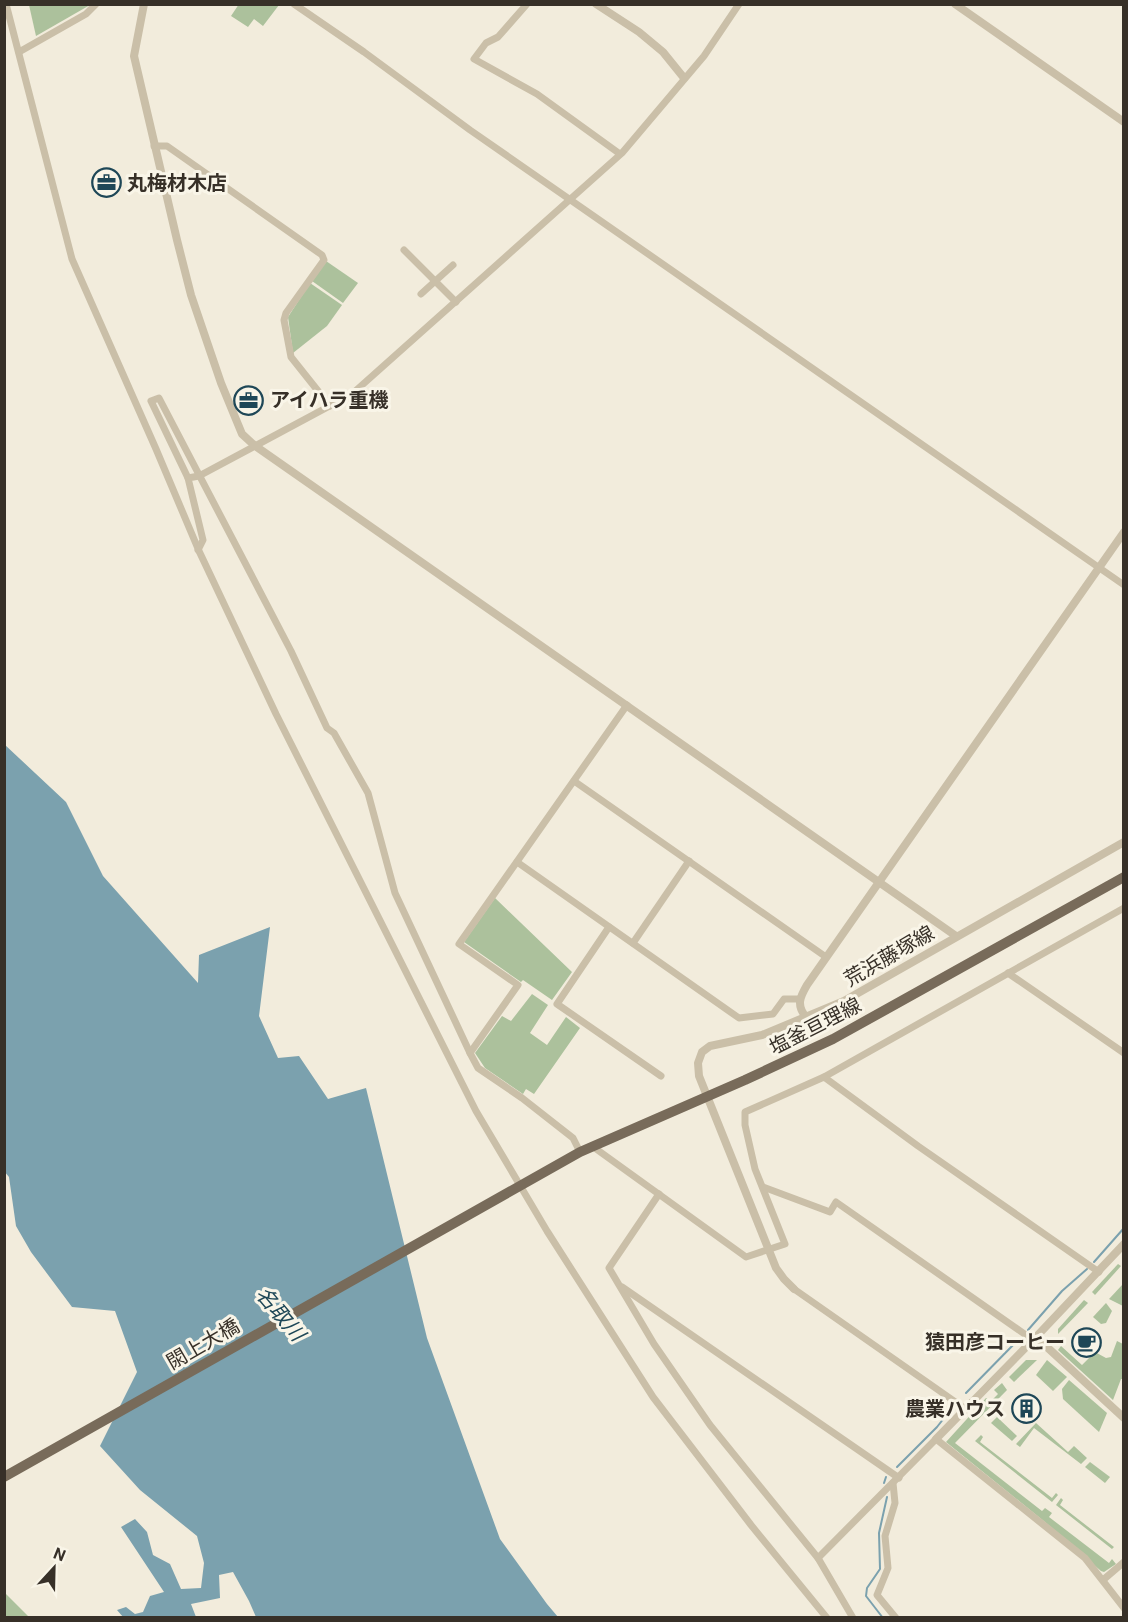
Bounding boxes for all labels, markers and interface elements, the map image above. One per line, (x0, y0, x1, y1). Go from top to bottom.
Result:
office icon: 丸梅材木店 (90, 167, 122, 199)
place label: 丸梅材木店 (127, 171, 227, 195)
office icon: アイハラ重機 (233, 384, 265, 416)
place label: アイハラ重機 (270, 388, 389, 412)
street label: 荒浜藤塚線 (840, 921, 938, 991)
street label: 塩釜亘理線 (765, 993, 865, 1059)
water label: 名取川 (251, 1282, 311, 1347)
street label: 閖上大橋 (162, 1314, 244, 1374)
cafe icon: 猿田彦コーヒー (1070, 1326, 1102, 1358)
place label: 猿田彦コーヒー (925, 1330, 1065, 1354)
building icon: 農業ハウス (1010, 1393, 1042, 1425)
place label: 農業ハウス (905, 1397, 1005, 1421)
north arrow (24, 1538, 84, 1598)
text: N (51, 1544, 68, 1565)

